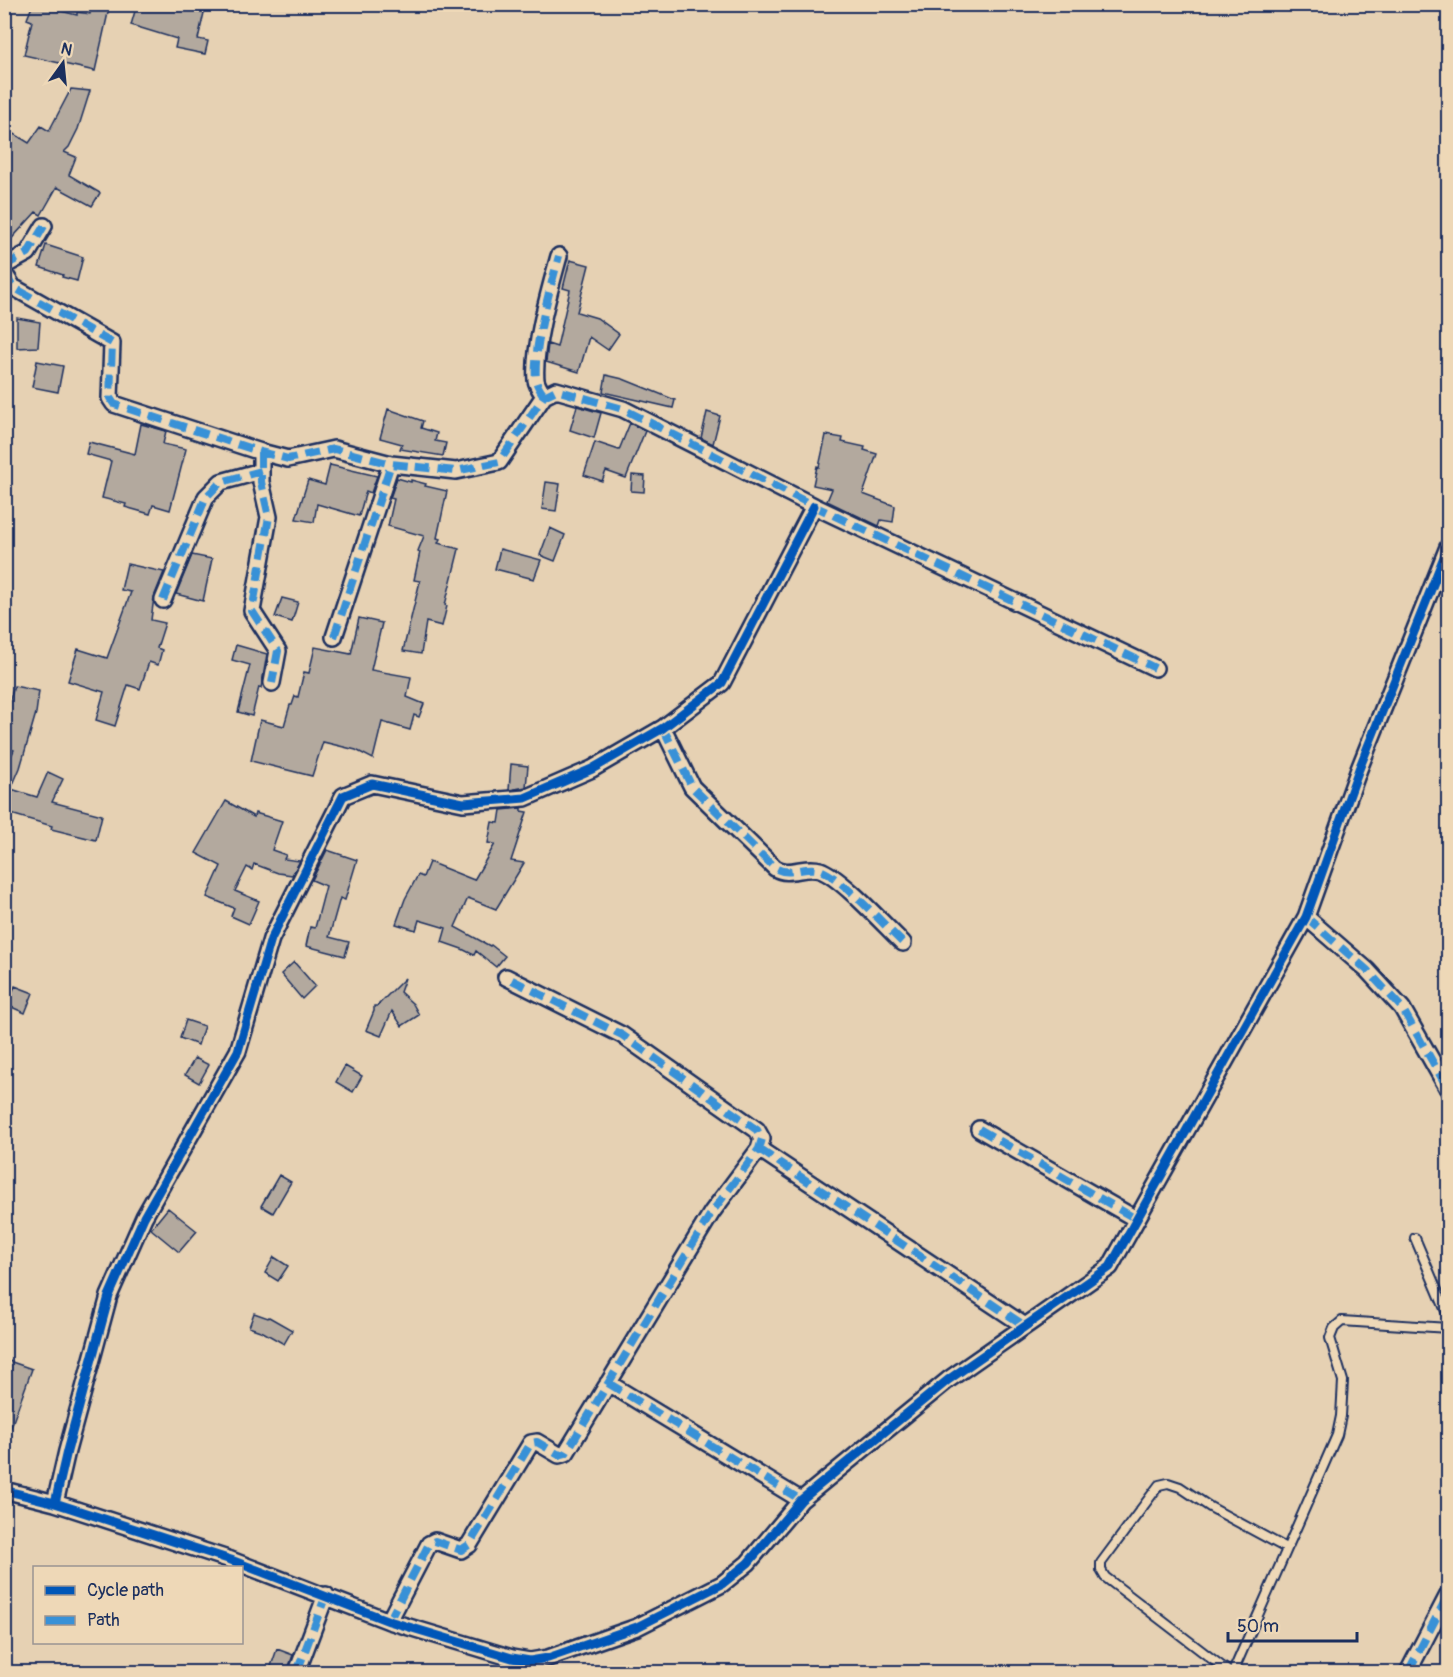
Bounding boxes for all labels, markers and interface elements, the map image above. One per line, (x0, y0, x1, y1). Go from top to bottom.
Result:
north arrow (33, 33, 93, 93)
text: N (59, 38, 75, 61)
legend (33, 1566, 243, 1644)
text: Cycle path (87, 1579, 164, 1602)
scale bar (1228, 1605, 1357, 1643)
text: Path (87, 1609, 120, 1632)
text: 50 m (1237, 1615, 1279, 1638)

